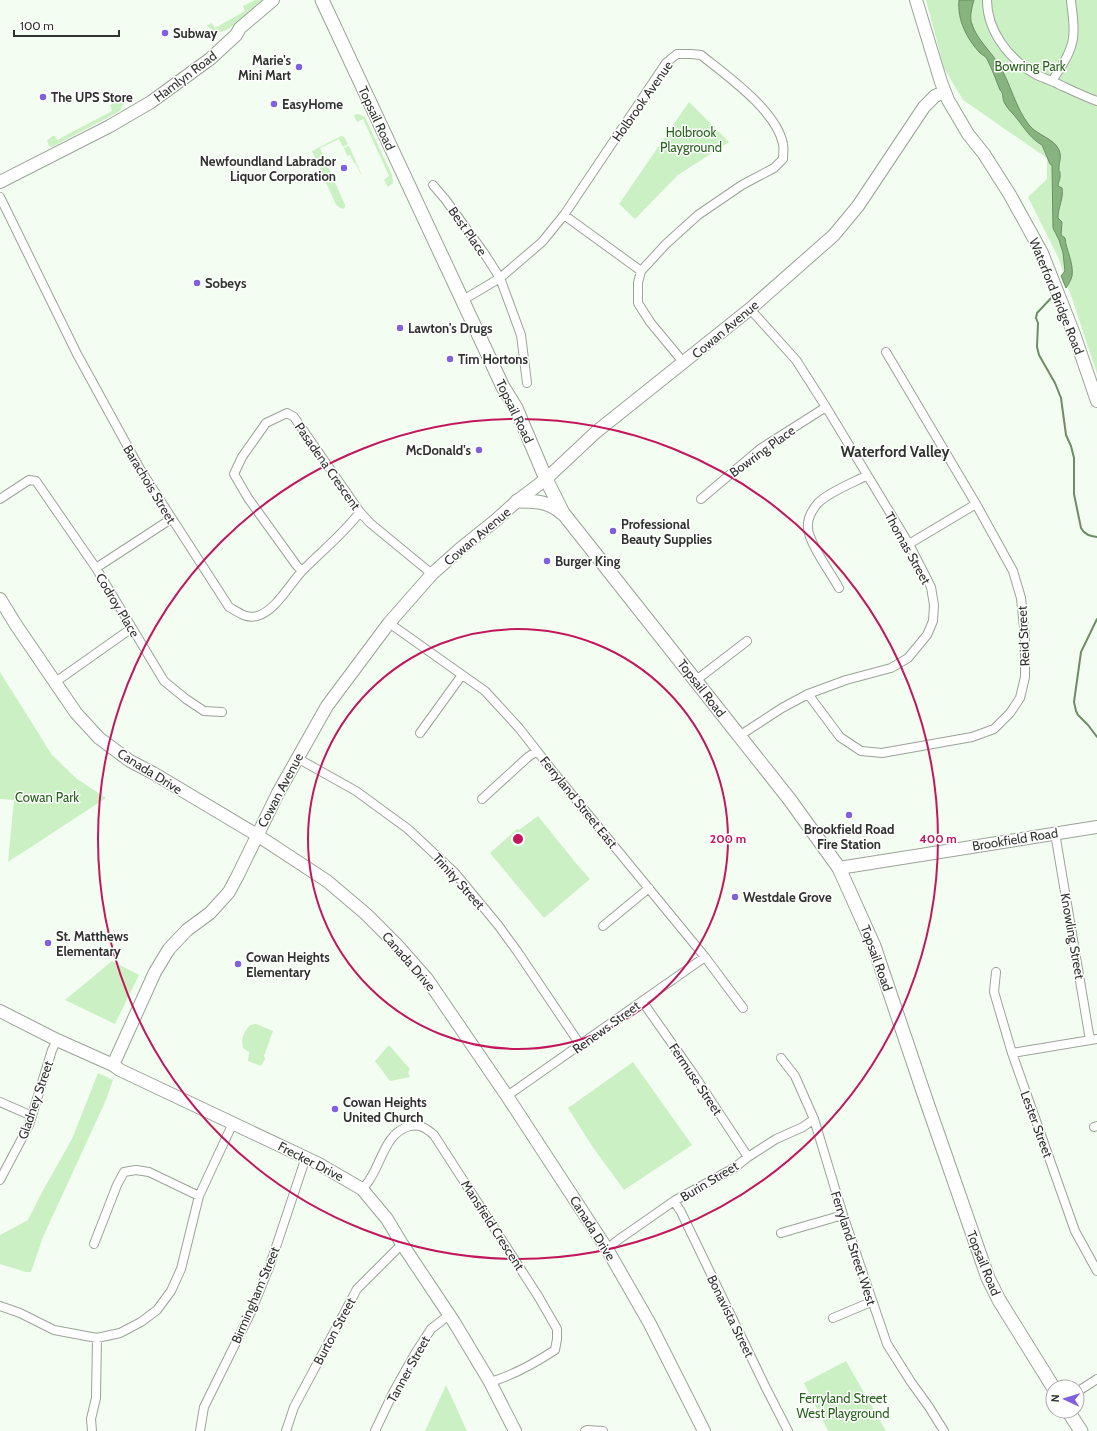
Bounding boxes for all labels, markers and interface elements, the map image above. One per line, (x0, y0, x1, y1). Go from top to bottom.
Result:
scale bar (14, 12, 119, 38)
text: 100 m (20, 18, 54, 33)
place label: Subway (173, 25, 218, 41)
marker: Subway (160, 28, 170, 38)
street label: Hamlyn Road (150, 47, 220, 105)
place label: Marie's Mini Mart (238, 52, 292, 83)
street label: Holbrook Avenue (608, 57, 676, 144)
park label: Bowring Park (994, 58, 1066, 74)
marker: Marie's Mini Mart (294, 62, 304, 72)
street label: Topsail Road (355, 83, 399, 153)
place label: The UPS Store (51, 89, 133, 105)
marker: The UPS Store (38, 92, 48, 102)
place label: EasyHome (282, 96, 343, 112)
marker: EasyHome (269, 99, 279, 109)
park label: Holbrook Playground (660, 124, 722, 155)
place label: Newfoundland Labrador Liquor Corporation (200, 153, 337, 184)
marker: Newfoundland Labrador Liquor Corporation (339, 163, 349, 173)
street label: Best Place (445, 203, 491, 259)
street label: Waterford Bridge Road (1026, 235, 1088, 357)
place label: Sobeys (205, 275, 247, 291)
marker: Sobeys (192, 278, 202, 288)
street label: Cowan Avenue (688, 296, 762, 361)
place label: Lawton's Drugs (408, 320, 493, 336)
marker: Lawton's Drugs (395, 323, 405, 333)
place label: Tim Hortons (458, 351, 529, 367)
marker: Tim Hortons (445, 354, 455, 364)
street label: Topsail Road (493, 377, 537, 445)
street label: Pasadena Crescent (292, 419, 365, 513)
street label: Bowring Place (726, 422, 798, 480)
street label: Barachois Street (120, 442, 180, 527)
place label: McDonald's (406, 442, 471, 458)
district label: Waterford Valley (840, 443, 950, 461)
marker: McDonald's (474, 445, 484, 455)
street label: Cowan Avenue (440, 503, 514, 568)
street label: Thomas Street (882, 509, 935, 588)
place label: Professional Beauty Supplies (621, 516, 713, 547)
marker: Professional Beauty Supplies (608, 526, 618, 536)
place label: Burger King (555, 553, 621, 569)
marker: Burger King (542, 556, 552, 566)
street label: Codroy Place (93, 570, 144, 640)
street label: Reid Street (1013, 605, 1033, 667)
street label: Topsail Road (674, 656, 730, 720)
street label: Canada Drive (115, 745, 186, 797)
street label: Cowan Avenue (254, 750, 306, 830)
street label: Ferryland Street East (537, 753, 621, 852)
park label: Cowan Park (15, 789, 79, 805)
marker: Brookfield Road Fire Station (844, 810, 854, 820)
place label: Brookfield Road Fire Station (804, 821, 894, 852)
street label: Brookfield Road (971, 824, 1059, 854)
text: 200 m (710, 831, 746, 846)
text: 400 m (919, 831, 957, 846)
centre of rings (511, 832, 525, 846)
street label: Trinity Street (430, 850, 489, 913)
place label: Westdale Grove (743, 889, 832, 905)
marker: Westdale Grove (730, 892, 740, 902)
street label: Knowling Street (1058, 892, 1089, 981)
street label: Topsail Road (858, 923, 896, 993)
place label: St. Matthews Elementary (56, 928, 129, 959)
street label: Canada Drive (379, 928, 439, 994)
marker: St. Matthews Elementary (43, 938, 53, 948)
place label: Cowan Heights Elementary (246, 949, 330, 980)
marker: Cowan Heights Elementary (233, 959, 243, 969)
street label: Renews Street (569, 997, 643, 1057)
street label: Fermuse Street (666, 1040, 726, 1119)
street label: Gladney Street (14, 1058, 56, 1141)
street label: Lester Street (1018, 1088, 1057, 1160)
place label: Cowan Heights United Church (343, 1094, 427, 1125)
marker: Cowan Heights United Church (330, 1104, 340, 1114)
street label: Frecker Drive (276, 1138, 347, 1184)
street label: Burin Street (677, 1157, 741, 1205)
street label: Mansfield Crescent (458, 1177, 528, 1274)
street label: Ferryland Street West (828, 1189, 880, 1308)
street label: Canada Drive (567, 1193, 619, 1264)
street label: Topsail Road (964, 1228, 1004, 1298)
street label: Birmingham Street (227, 1244, 283, 1346)
street label: Bonavista Street (704, 1272, 758, 1360)
street label: Burton Street (310, 1294, 359, 1367)
street label: Tanner Street (383, 1332, 433, 1405)
north arrow (1045, 1379, 1085, 1419)
park label: Ferryland Street West Playground (797, 1390, 889, 1421)
text: N (1048, 1394, 1062, 1403)

